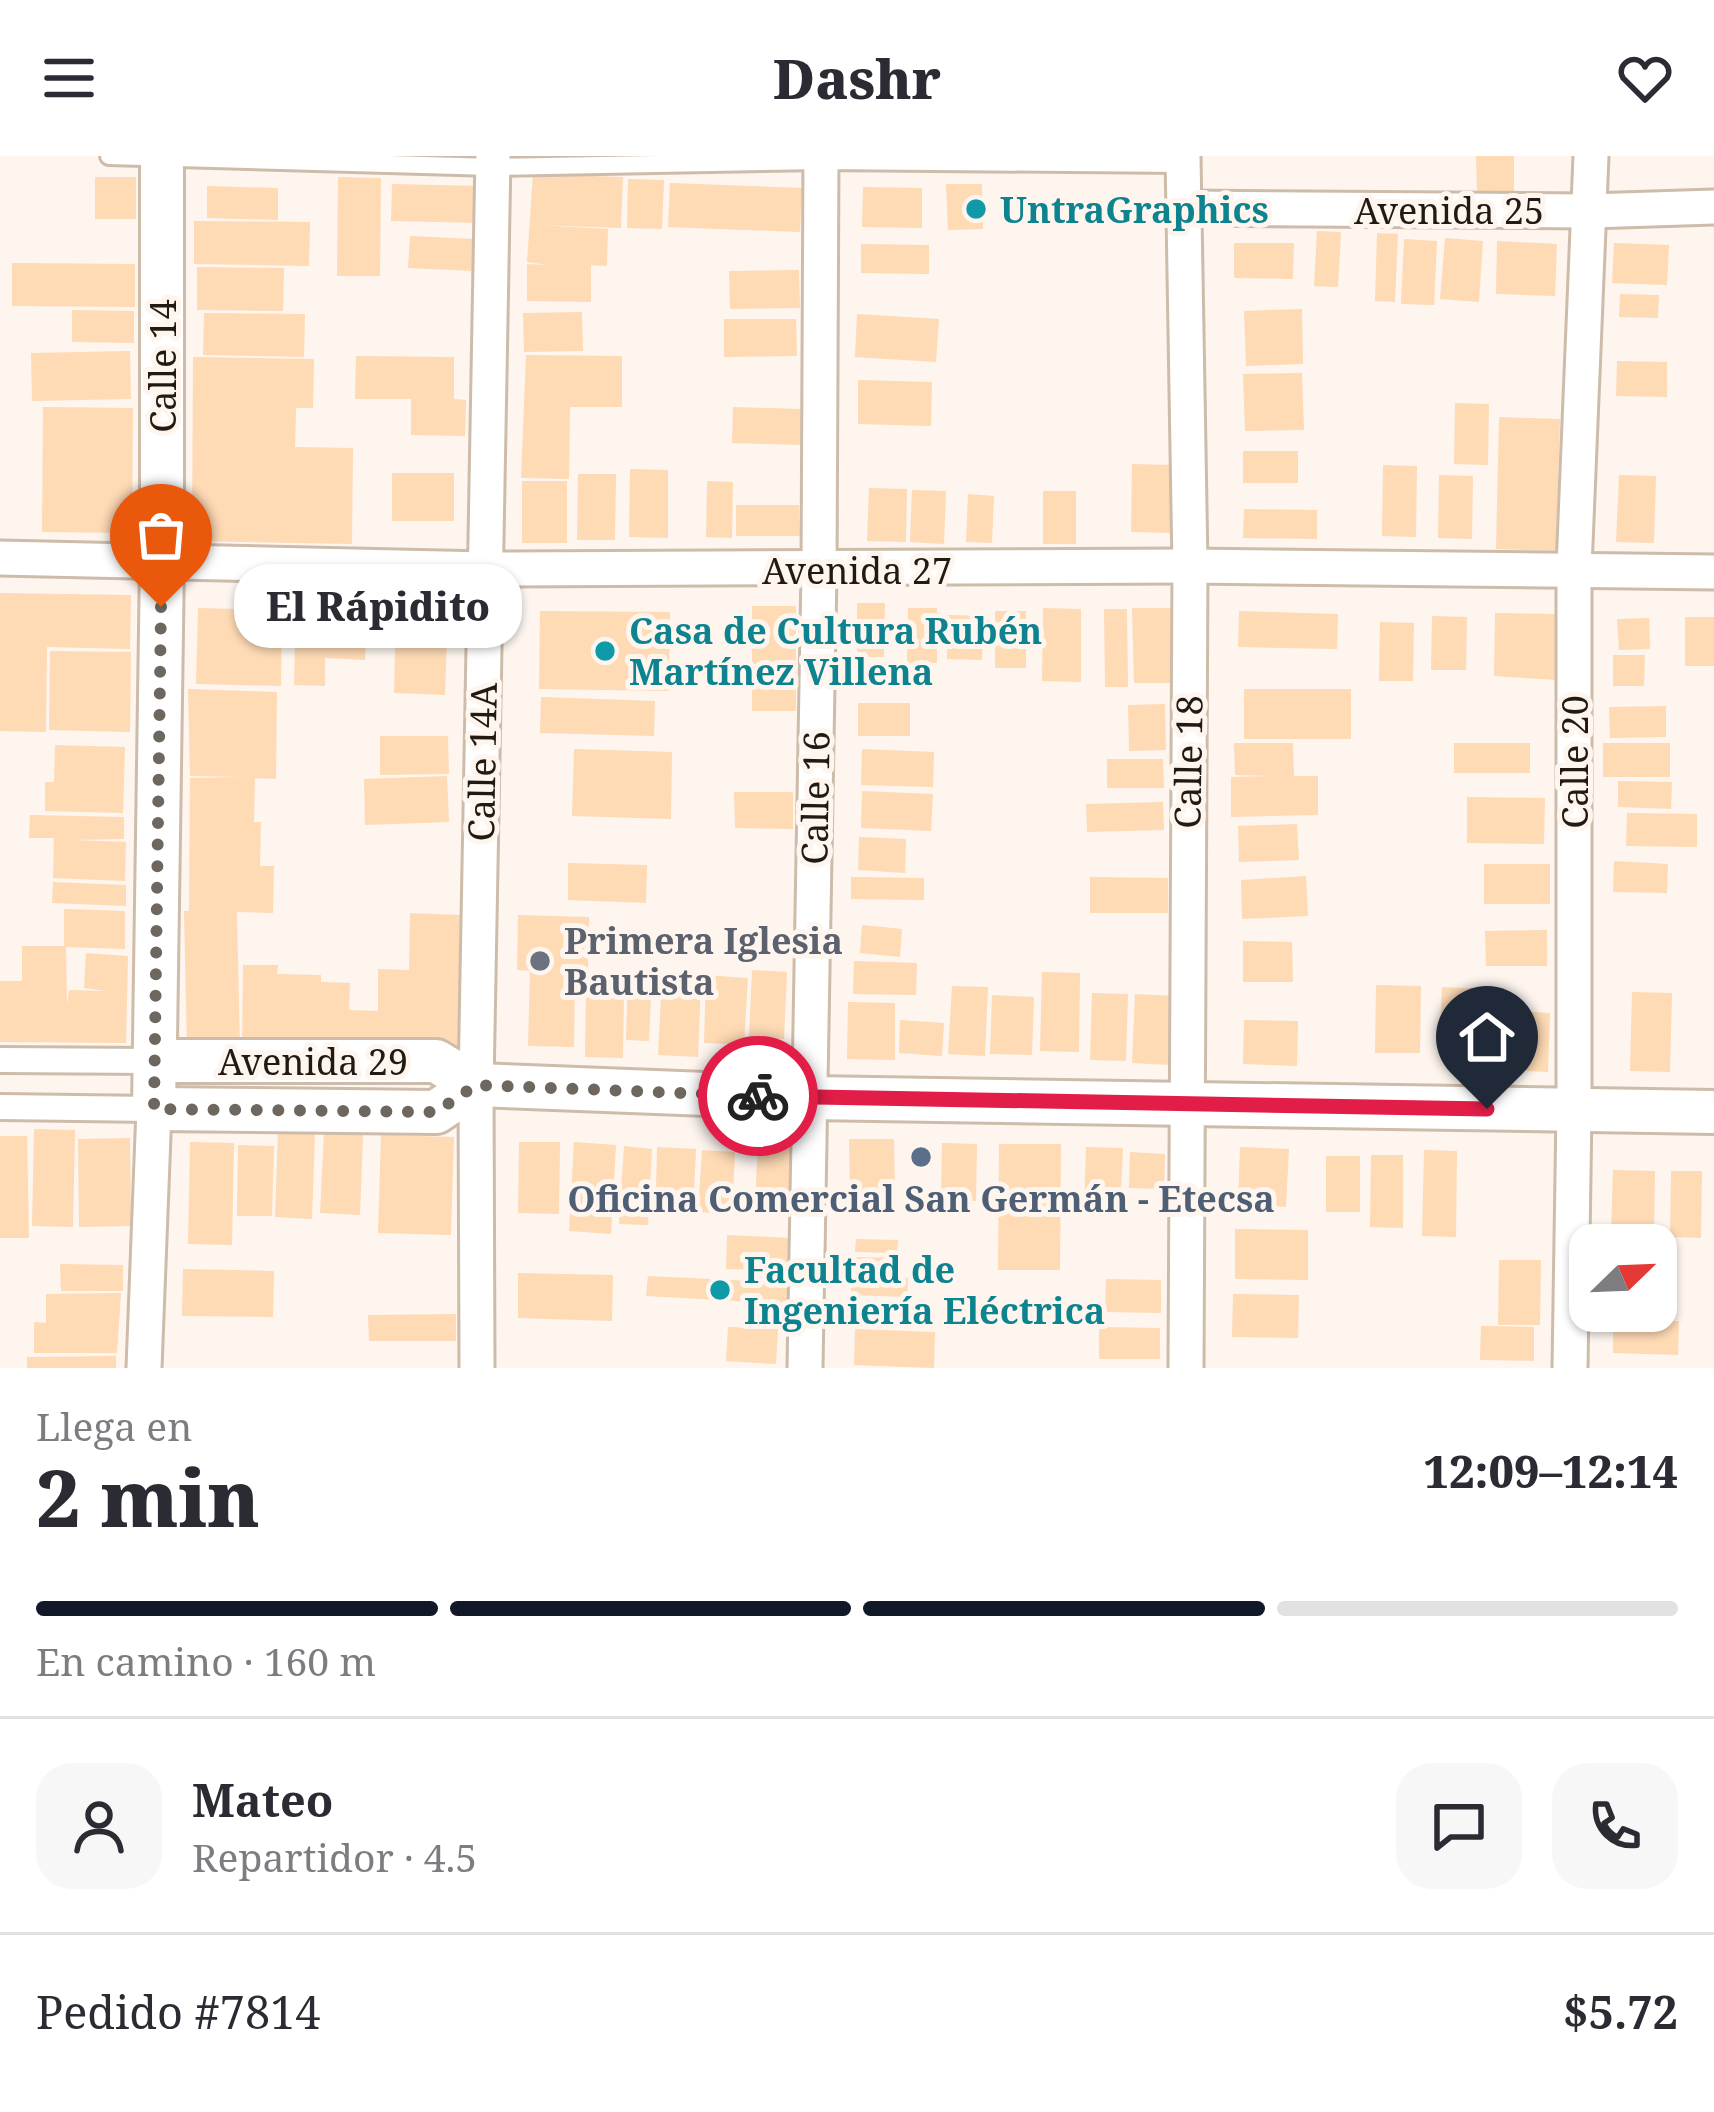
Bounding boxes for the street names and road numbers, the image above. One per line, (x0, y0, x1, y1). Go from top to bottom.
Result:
street label: Avenida 25 (1354, 186, 1544, 235)
street label: Calle 14 (138, 299, 187, 433)
street label: Avenida 27 (762, 546, 952, 595)
street label: Calle 14A (456, 682, 508, 842)
street label: Calle 18 (1162, 695, 1214, 829)
street label: Calle 20 (1550, 695, 1599, 829)
street label: Calle 16 (789, 731, 841, 865)
street label: Avenida 29 (218, 1037, 408, 1086)

